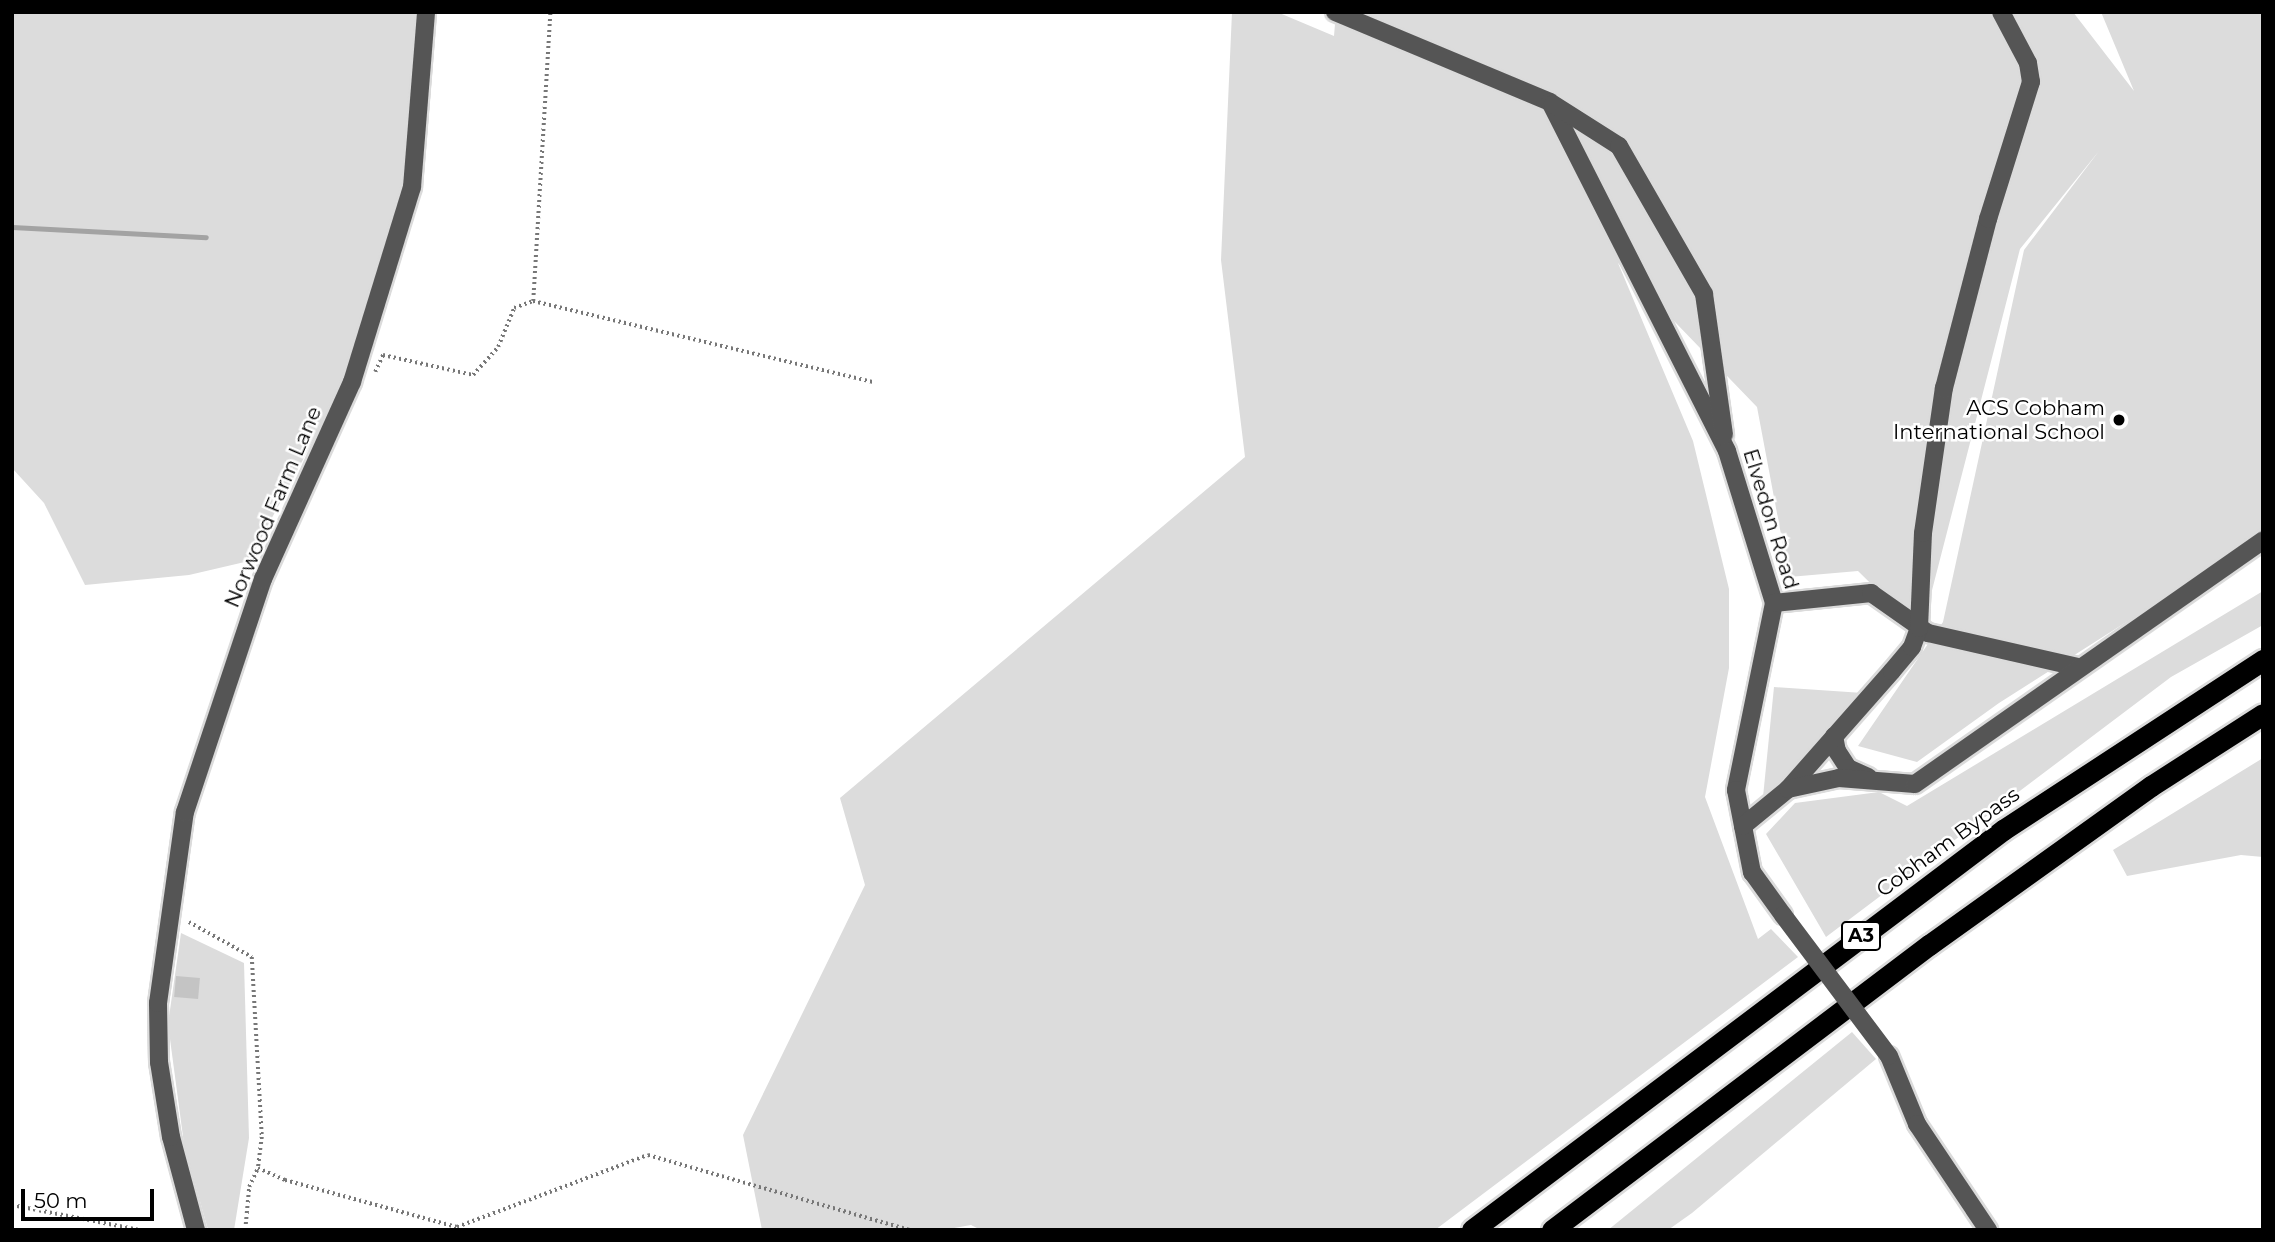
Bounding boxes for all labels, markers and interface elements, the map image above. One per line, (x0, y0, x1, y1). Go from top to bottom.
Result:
place label: ACS Cobham International School (1893, 395, 2105, 445)
street label: Norwood Farm Lane (219, 403, 327, 611)
marker: ACS Cobham International School (2111, 412, 2127, 428)
street label: Elvedon Road (1738, 446, 1804, 592)
street label: Cobham Bypass (1872, 782, 2024, 902)
road number: A3 (1840, 920, 1882, 952)
scale bar (24, 1176, 158, 1220)
text: 50 m (34, 1188, 88, 1213)

